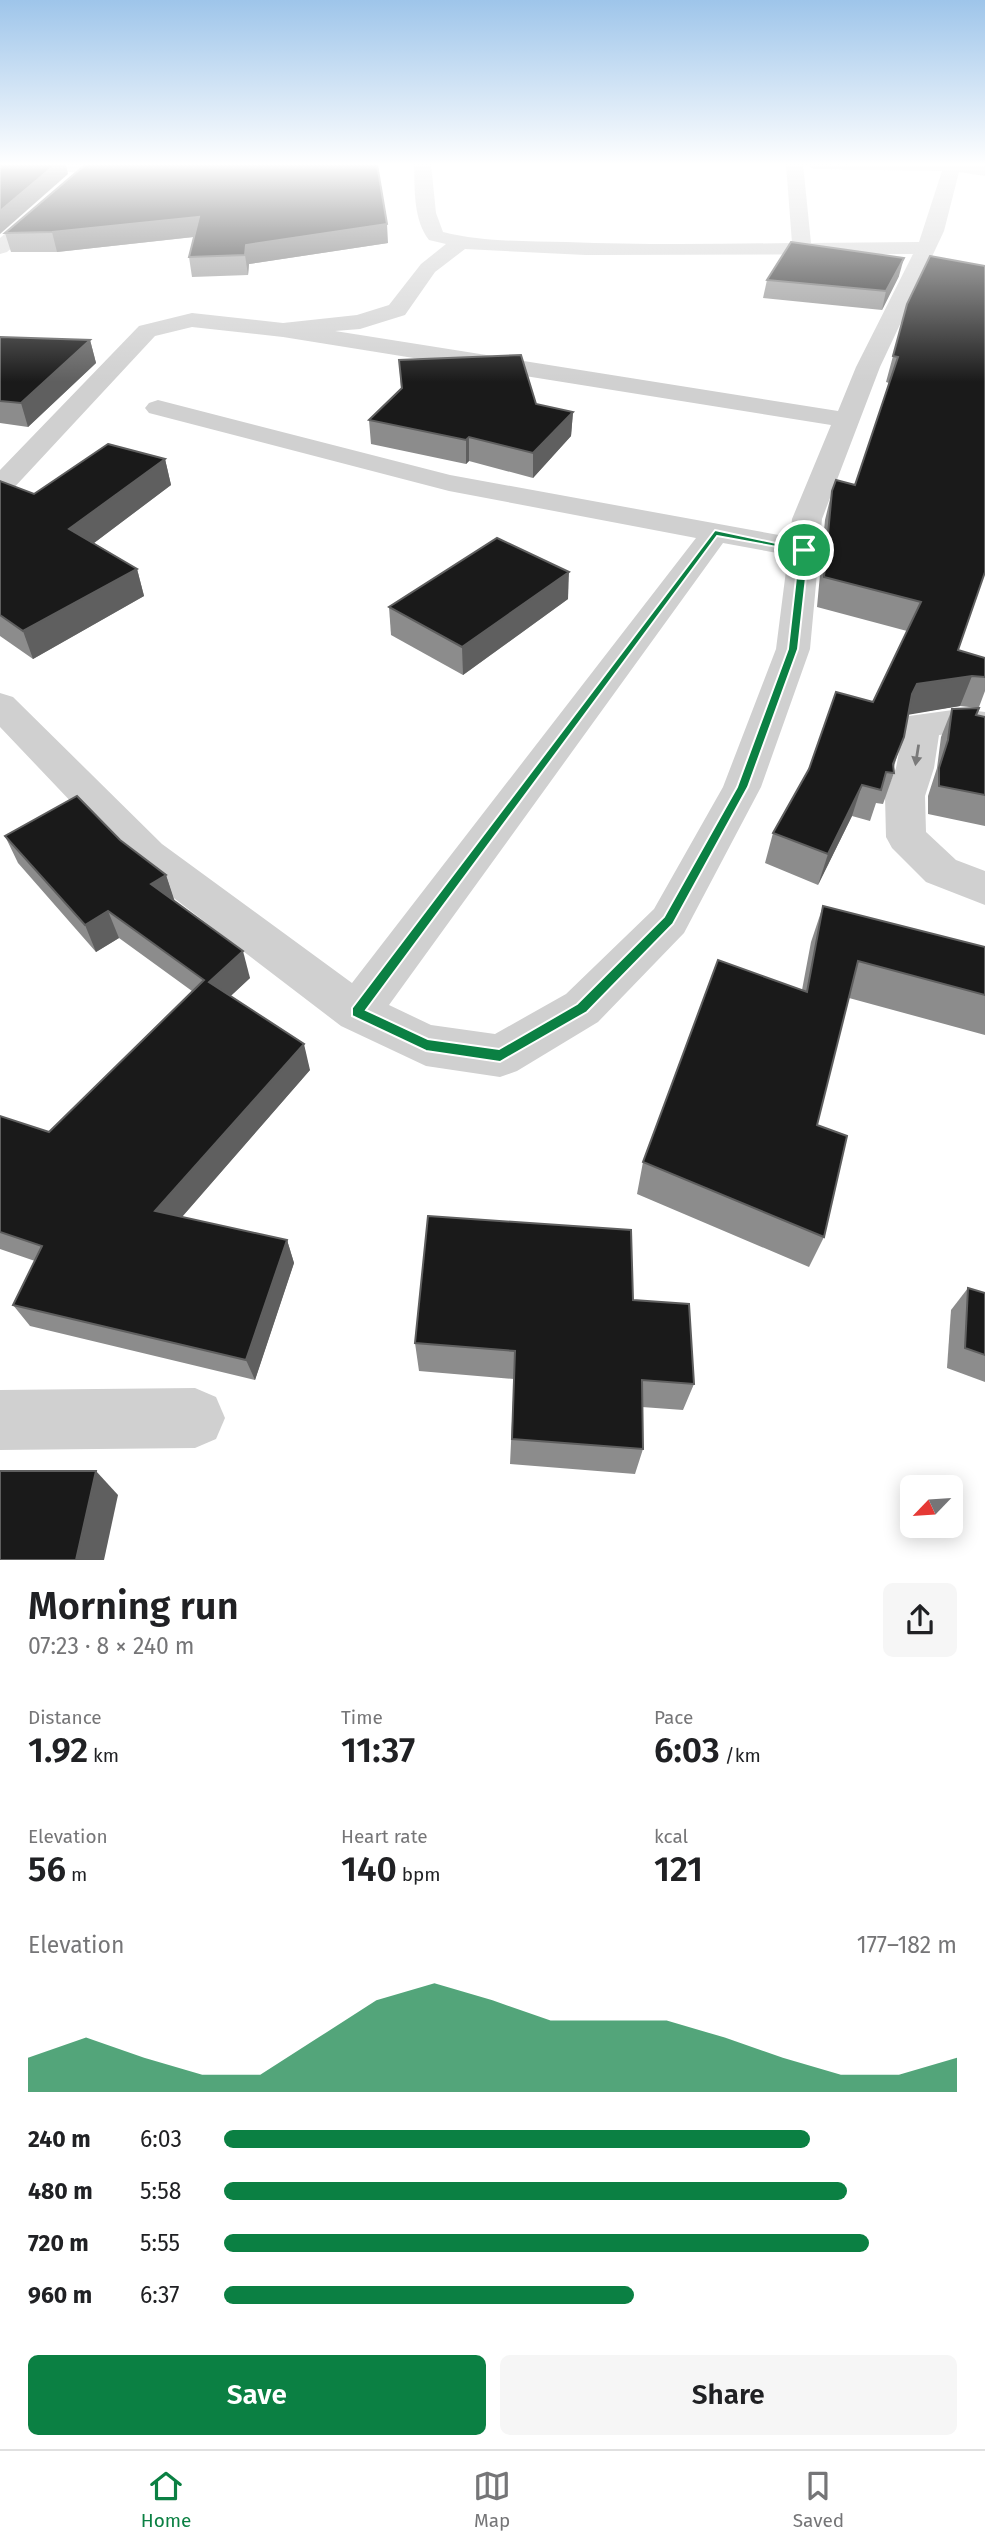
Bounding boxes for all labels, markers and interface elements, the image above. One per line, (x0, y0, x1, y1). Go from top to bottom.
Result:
pin (774, 520, 834, 580)
icon: arrive (785, 531, 823, 569)
one-way arrow (911, 744, 922, 766)
north arrow (900, 1475, 962, 1538)
map controls (900, 1475, 963, 1538)
text: Morning run (28, 1583, 239, 1629)
button: share (883, 1583, 957, 1657)
text: 07:23 · 8 × 240 m (28, 1632, 195, 1660)
text: Distance (28, 1706, 102, 1729)
text: Time (341, 1706, 383, 1729)
text: Pace (654, 1706, 693, 1729)
text: 1.92 (28, 1729, 88, 1771)
text: 11:37 (341, 1729, 415, 1771)
text: 6:03 (654, 1729, 720, 1771)
text: km (88, 1744, 119, 1767)
text: /km (720, 1744, 761, 1767)
text: Elevation (28, 1825, 108, 1848)
text: Heart rate (341, 1825, 428, 1848)
text: kcal (654, 1825, 688, 1848)
text: 56 (28, 1848, 66, 1890)
text: 140 (341, 1848, 397, 1890)
text: 121 (654, 1848, 703, 1890)
text: m (66, 1863, 87, 1886)
text: bpm (397, 1863, 441, 1886)
text: Elevation (28, 1931, 124, 1959)
text: 177–182 m (857, 1931, 957, 1959)
text: 240 m (28, 2125, 91, 2153)
text: 6:03 (140, 2125, 182, 2153)
text: 480 m (28, 2177, 93, 2205)
text: 5:58 (140, 2177, 181, 2205)
text: 720 m (28, 2229, 89, 2257)
text: 5:55 (140, 2229, 180, 2257)
text: 960 m (28, 2281, 92, 2309)
text: 6:37 (140, 2281, 180, 2309)
button: Save (28, 2355, 486, 2435)
button: Share (500, 2355, 957, 2435)
tab: Home (141, 2467, 191, 2532)
tab: Map (473, 2467, 511, 2532)
tab: Saved (793, 2467, 844, 2532)

